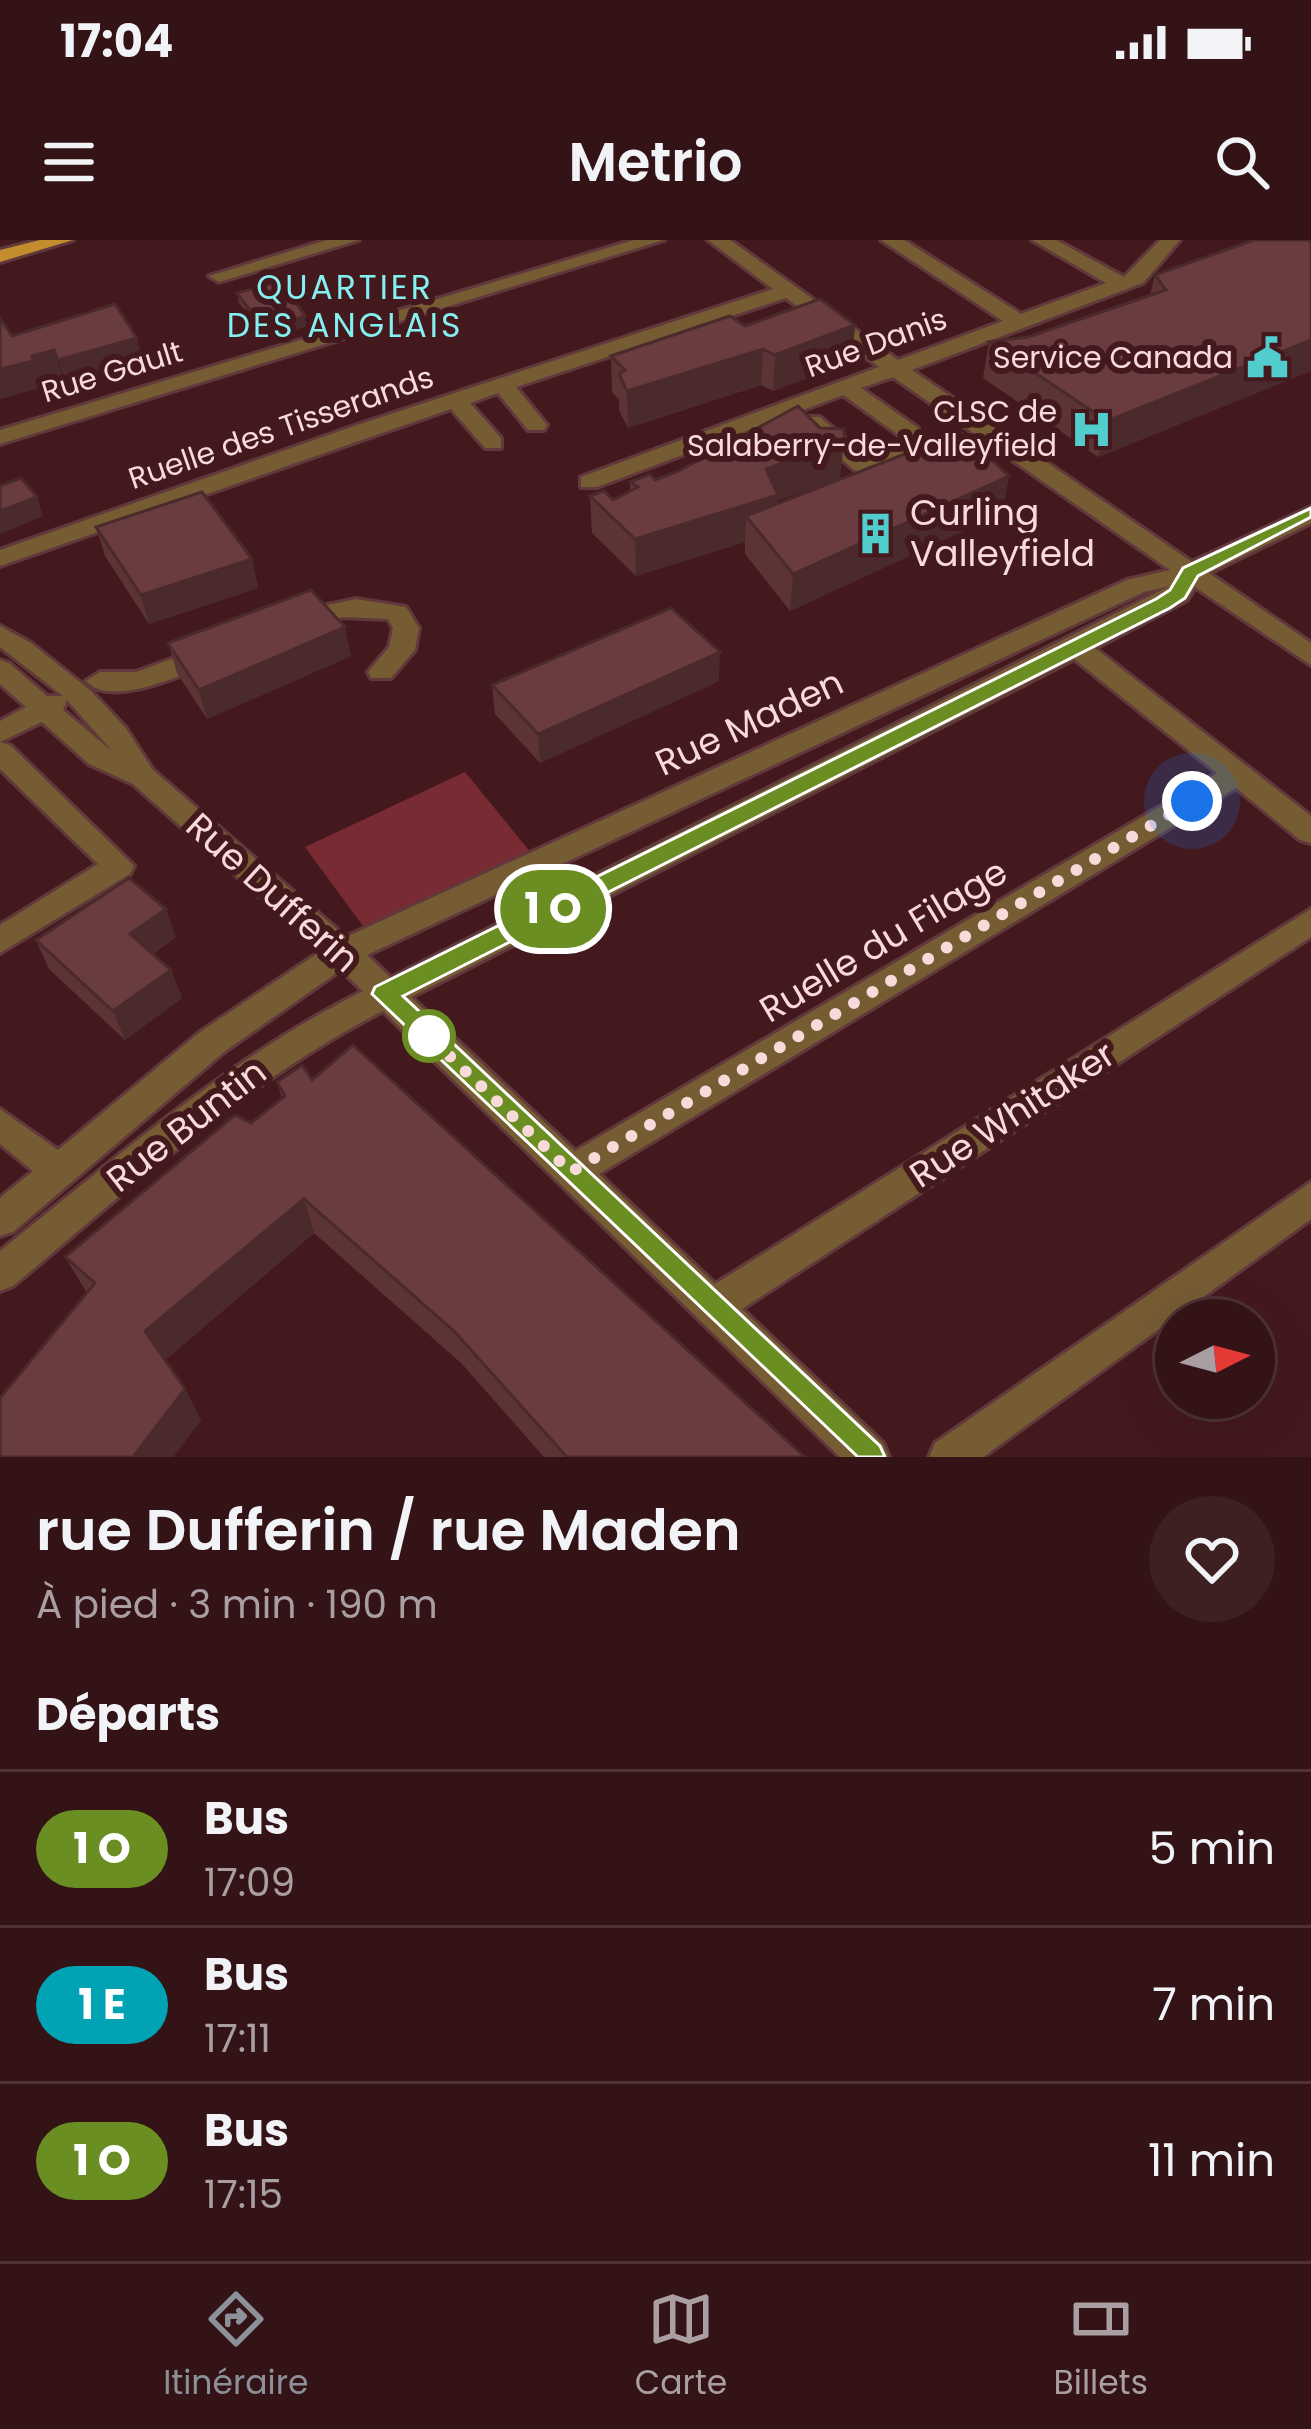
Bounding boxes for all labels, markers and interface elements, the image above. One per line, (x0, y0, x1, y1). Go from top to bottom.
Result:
text: 17:04 (60, 10, 174, 73)
text: Metrio (568, 124, 743, 200)
icon: menu (36, 129, 102, 195)
icon: search (1209, 129, 1275, 195)
district label: QUARTIER DES ANGLAIS (227, 264, 463, 349)
street label: Rue Danis (799, 297, 953, 388)
street label: Rue Gault (36, 330, 188, 413)
public building icon: Service Canada (1244, 335, 1290, 381)
place label: Service Canada (993, 336, 1233, 379)
street label: Ruelle des Tisserands (123, 355, 439, 500)
place label: CLSC de Salaberry-de-Valleyfield (687, 390, 1057, 467)
hospital icon: CLSC de Salaberry-de-Valleyfield (1068, 406, 1114, 452)
place label: Curling Valleyfield (910, 487, 1095, 579)
building icon: Curling Valleyfield (853, 510, 899, 556)
street label: Rue Maden (647, 657, 851, 788)
your location (1162, 771, 1222, 831)
street label: Rue Dufferin (175, 801, 370, 984)
street label: Ruelle du Filage (750, 846, 1017, 1035)
line badge: 1 O (484, 870, 622, 948)
text: 1 O (524, 879, 582, 938)
unlabelled marker (404, 1011, 454, 1061)
street label: Rue Whitaker (900, 1029, 1125, 1200)
street label: Rue Buntin (96, 1047, 277, 1204)
north arrow (1155, 1299, 1275, 1419)
map controls (1155, 1299, 1275, 1419)
text: rue Dufferin / rue Maden (36, 1490, 741, 1570)
button: heart (1149, 1496, 1275, 1622)
text: À pied · 3 min · 190 m (36, 1577, 438, 1632)
text: Départs (36, 1683, 220, 1746)
text: Bus (204, 1787, 289, 1850)
text: 5 min (1149, 1817, 1275, 1880)
text: 1 O (73, 1819, 131, 1878)
text: 17:09 (204, 1855, 295, 1910)
text: Bus (204, 1943, 289, 2006)
text: 7 min (1152, 1973, 1275, 2036)
text: 1 E (78, 1975, 126, 2034)
text: 17:11 (204, 2011, 271, 2066)
text: Bus (204, 2099, 289, 2162)
text: 11 min (1148, 2129, 1275, 2192)
text: 1 O (73, 2131, 131, 2190)
text: 17:15 (204, 2167, 283, 2222)
tab: Itinéraire (163, 2286, 308, 2408)
tab: Carte (635, 2286, 727, 2408)
tab: Billets (1054, 2286, 1148, 2408)

